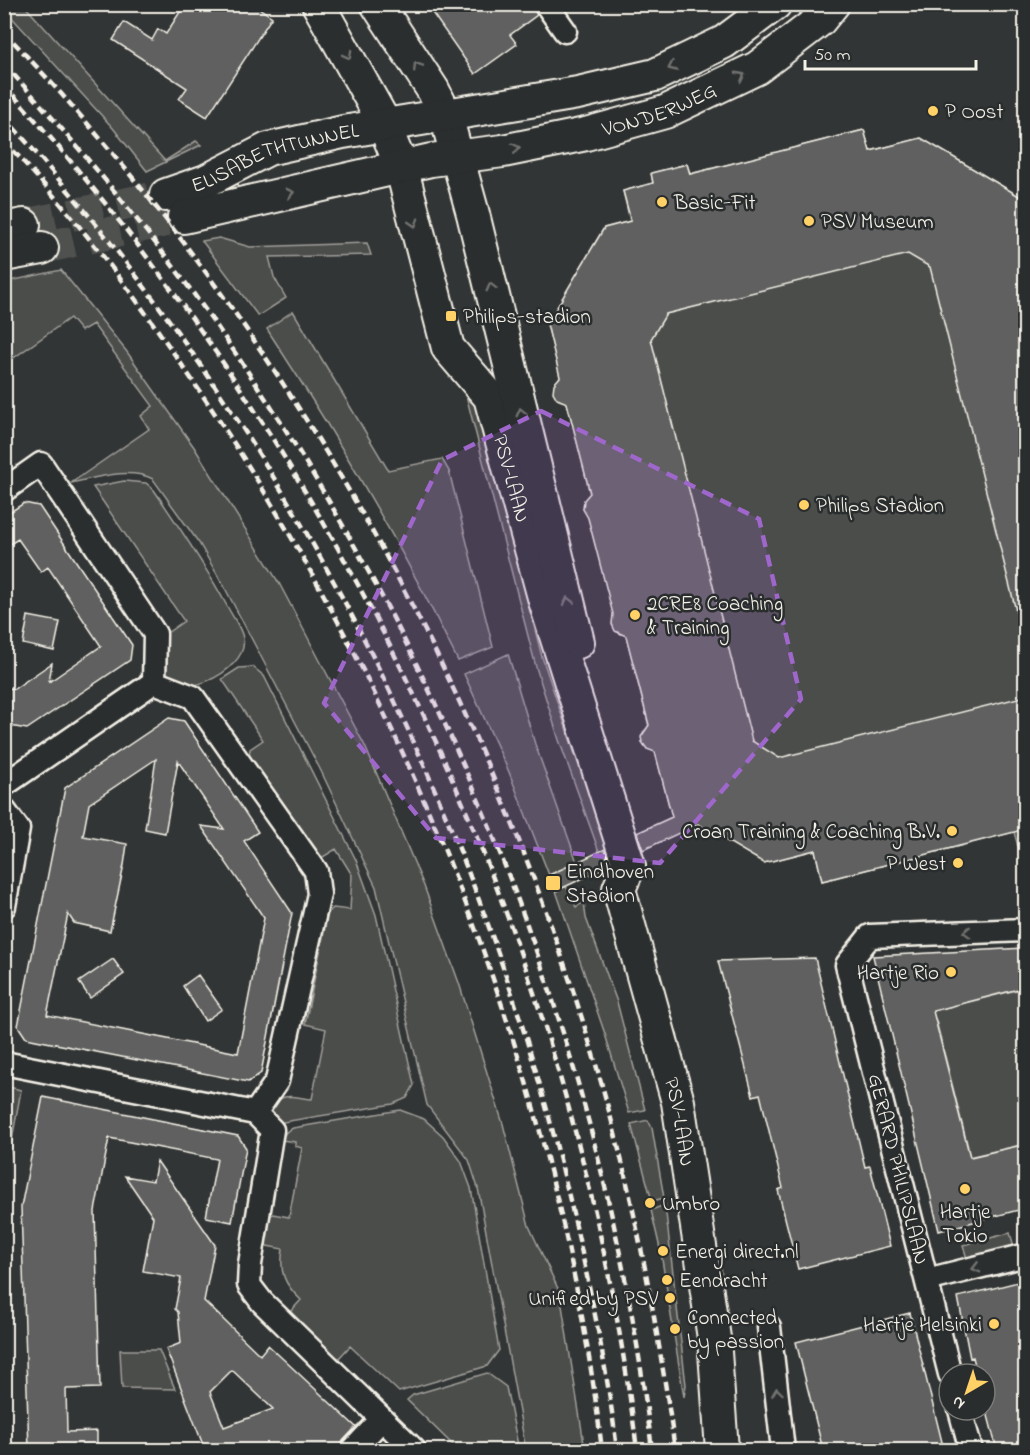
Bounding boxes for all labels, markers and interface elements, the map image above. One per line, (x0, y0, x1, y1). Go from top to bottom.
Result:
scale bar (805, 33, 976, 71)
text: 50 m (814, 43, 851, 69)
one-way arrow (341, 49, 352, 59)
one-way arrow (667, 59, 678, 71)
one-way arrow (413, 62, 424, 73)
one-way arrow (734, 72, 745, 83)
street label: VONDERWEG (598, 76, 722, 146)
place label: P Oost (945, 98, 1004, 128)
marker: P Oost (926, 104, 940, 118)
street label: ELISABETHTUNNEL (188, 117, 361, 202)
one-way arrow (511, 142, 521, 155)
one-way arrow (284, 188, 294, 201)
place label: Basic-Fit (673, 189, 756, 219)
marker: Basic-Fit (655, 195, 669, 209)
place label: PSV Museum (821, 208, 934, 238)
marker: PSV Museum (802, 214, 816, 228)
one-way arrow (407, 217, 419, 228)
one-way arrow (485, 283, 498, 293)
place label: Philips-stadion (463, 303, 591, 333)
marker: Philips-stadion (444, 309, 458, 323)
one-way arrow (516, 407, 529, 417)
street label: PSV-LAAN (484, 431, 536, 526)
place label: Philips Stadion (816, 492, 944, 522)
marker: Philips Stadion (797, 498, 811, 512)
place label: 2CRE8 Coaching & Training (647, 590, 783, 646)
one-way arrow (562, 596, 575, 606)
marker: 2CRE8 Coaching & Training (628, 608, 642, 622)
place label: Croan Training & Coaching B.V. (682, 818, 940, 850)
marker: Croan Training & Coaching B.V. (945, 824, 959, 838)
place label: P West (886, 850, 946, 880)
marker: P West (951, 856, 965, 870)
place label: Eindhoven Stadion (566, 858, 654, 912)
marker: Eindhoven Stadion (544, 874, 562, 892)
one-way arrow (963, 926, 972, 939)
place label: Hartje Rio (857, 959, 939, 989)
marker: Hartje Rio (944, 965, 958, 979)
street label: GERARD PHILIPSLAAN (859, 1071, 935, 1268)
street label: PSV-LAAN (655, 1074, 701, 1169)
marker: Hartje Tokio (958, 1182, 972, 1196)
place label: Umbro (662, 1190, 720, 1220)
marker: Umbro (643, 1196, 657, 1210)
place label: Hartje Tokio (940, 1198, 991, 1252)
place label: Energi direct.nl (675, 1238, 799, 1270)
marker: Energi direct.nl (656, 1244, 670, 1258)
one-way arrow (972, 1260, 982, 1273)
place label: Eendracht (679, 1267, 768, 1297)
marker: Eendracht (660, 1273, 674, 1287)
place label: Unified by PSV (528, 1285, 658, 1317)
marker: Unified by PSV (663, 1291, 677, 1305)
place label: Connected by passion (687, 1304, 784, 1360)
place label: Hartje Helsinki (863, 1311, 982, 1341)
marker: Hartje Helsinki (987, 1317, 1001, 1331)
marker: Connected by passion (668, 1322, 682, 1336)
north arrow (937, 1362, 997, 1422)
one-way arrow (771, 1388, 783, 1397)
text: N (947, 1389, 971, 1415)

